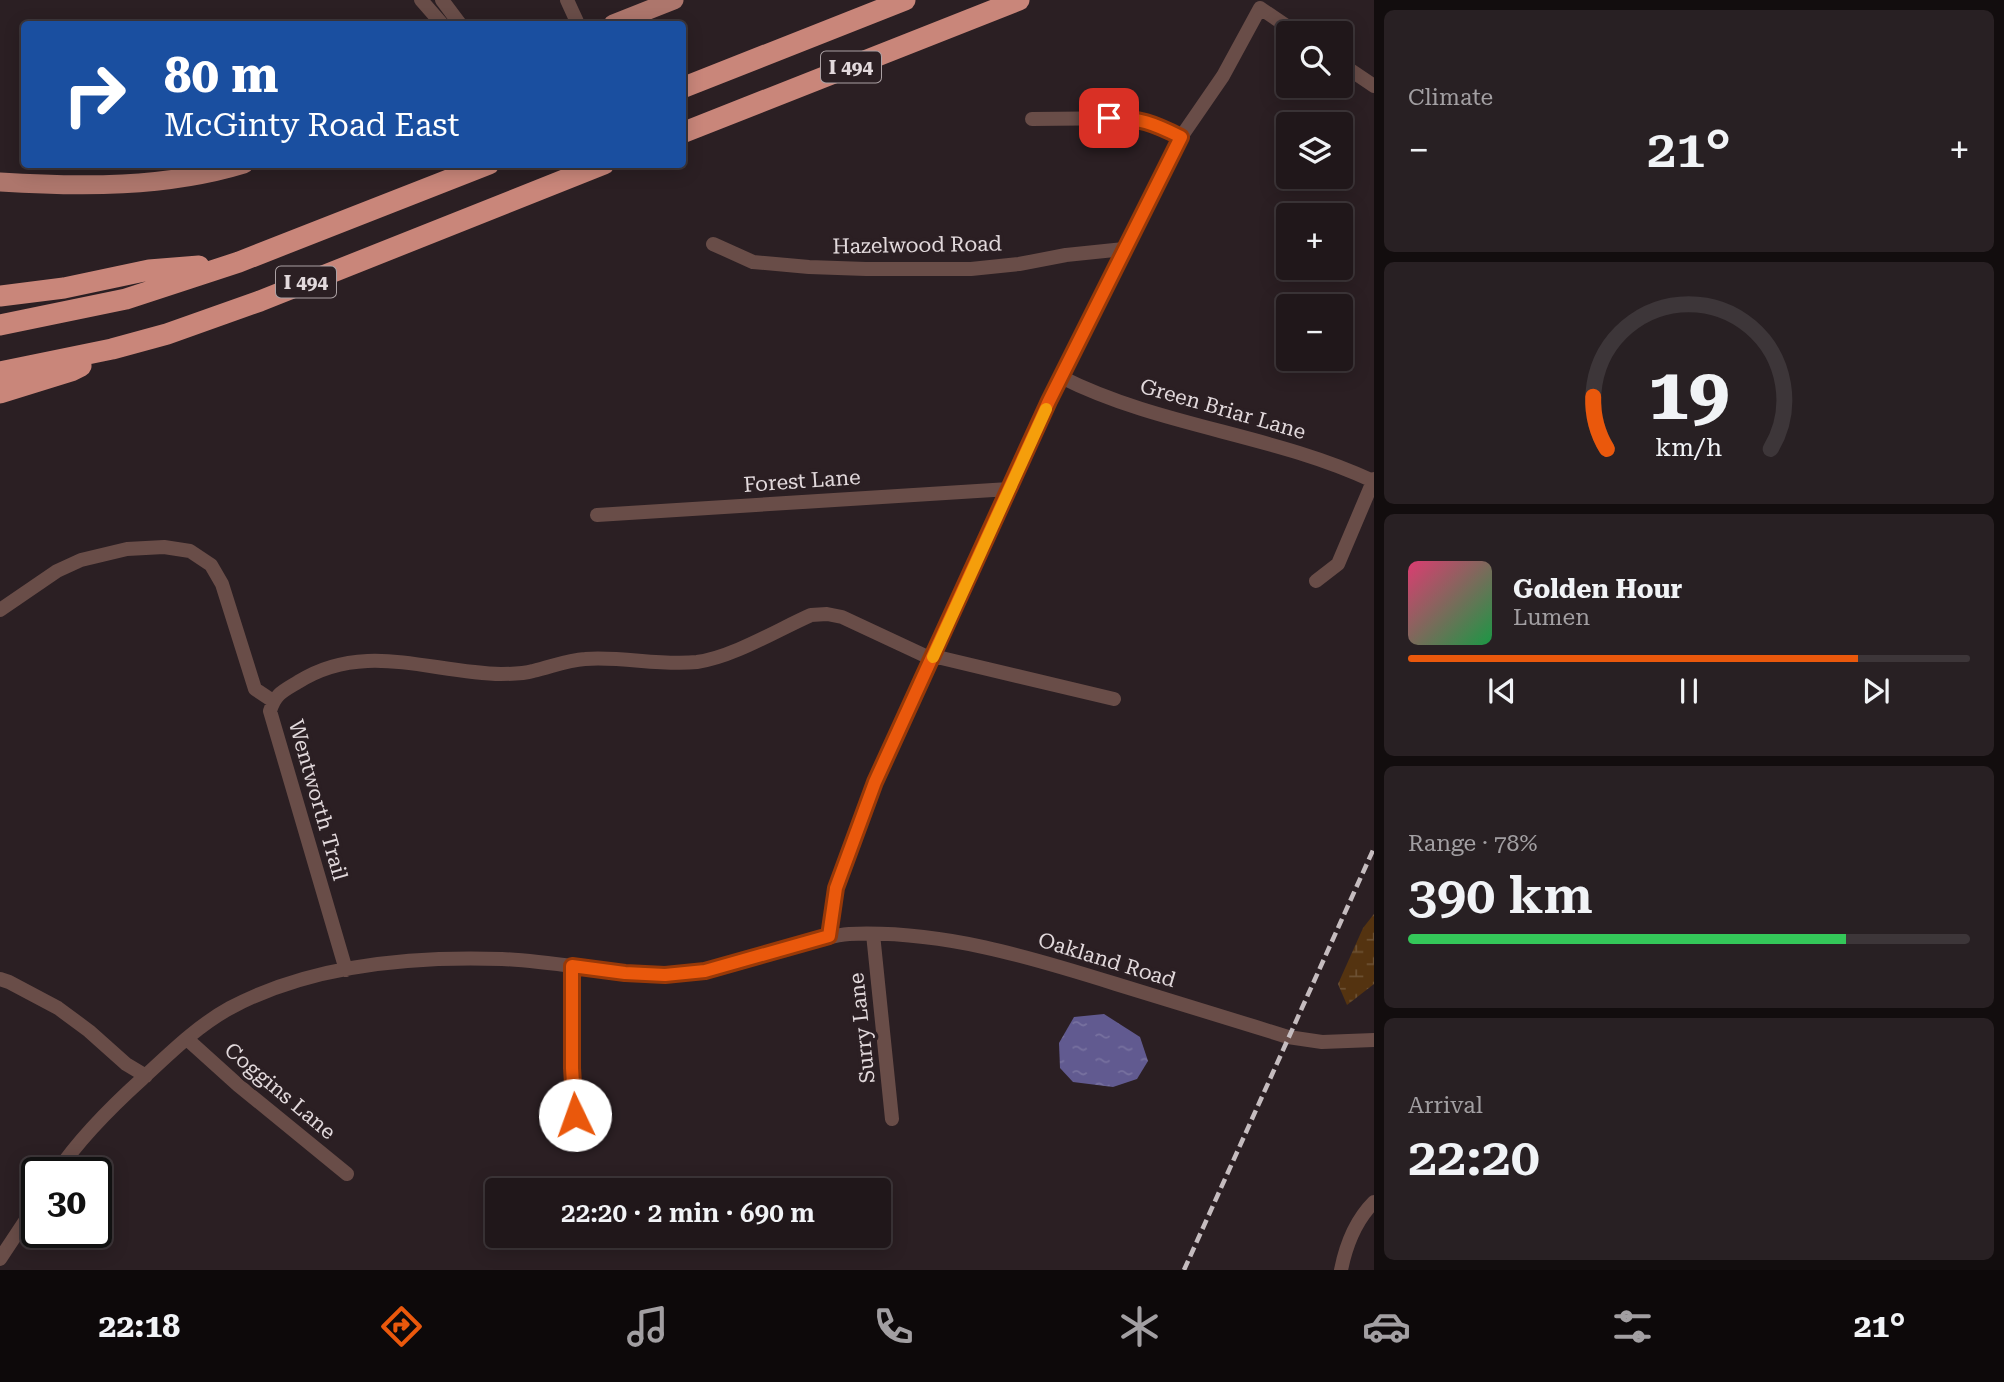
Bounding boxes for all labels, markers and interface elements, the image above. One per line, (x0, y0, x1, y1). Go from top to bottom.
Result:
map controls (1276, 21, 1353, 371)
button: search (1276, 21, 1353, 98)
text: 80 m (164, 47, 279, 104)
icon: right (49, 49, 140, 140)
road number: I 494 (821, 52, 881, 82)
text: Climate (1408, 84, 1493, 111)
pin (1079, 88, 1139, 148)
icon: arrive (1090, 99, 1128, 137)
text: McGinty Road East (164, 106, 459, 144)
button: layers (1276, 112, 1353, 189)
text: 21° (1647, 119, 1731, 180)
text: − (1408, 128, 1429, 172)
text: + (1949, 128, 1970, 172)
button: + (1276, 203, 1353, 280)
street label: Hazelwood Road (832, 232, 1002, 258)
road number: I 494 (276, 266, 336, 298)
button: − (1276, 294, 1353, 371)
text: 19 (1648, 352, 1730, 437)
street label: Green Briar Lane (1137, 374, 1309, 444)
text: km/h (1656, 433, 1722, 462)
street label: Forest Lane (743, 465, 861, 497)
text: Golden Hour (1513, 574, 1682, 604)
text: Lumen (1513, 604, 1590, 631)
icon: previous (1483, 672, 1521, 710)
icon: pause (1670, 672, 1708, 710)
icon: next (1857, 672, 1895, 710)
street label: Wentworth Trail (284, 717, 353, 884)
text: Range · 78% (1408, 830, 1537, 857)
text: 390 km (1408, 865, 1593, 926)
street label: Oakland Road (1035, 928, 1179, 992)
street label: Surry Lane (844, 971, 880, 1085)
street label: Coggins Lane (220, 1038, 340, 1144)
position arrow (538, 1078, 612, 1152)
text: Arrival (1408, 1092, 1483, 1119)
text: 22:20 (1408, 1127, 1540, 1188)
speed limit sign: 30 (21, 1157, 112, 1248)
text: 22:20 · 2 min · 690 m (561, 1198, 815, 1228)
icon: directions (377, 1302, 426, 1351)
icon: music (623, 1302, 672, 1351)
icon: phone (869, 1302, 918, 1351)
icon: climate (1115, 1302, 1164, 1351)
icon: car (1362, 1302, 1411, 1351)
icon: filters (1608, 1302, 1657, 1351)
text: 22:18 (99, 1307, 180, 1345)
text: 21° (1854, 1307, 1905, 1345)

